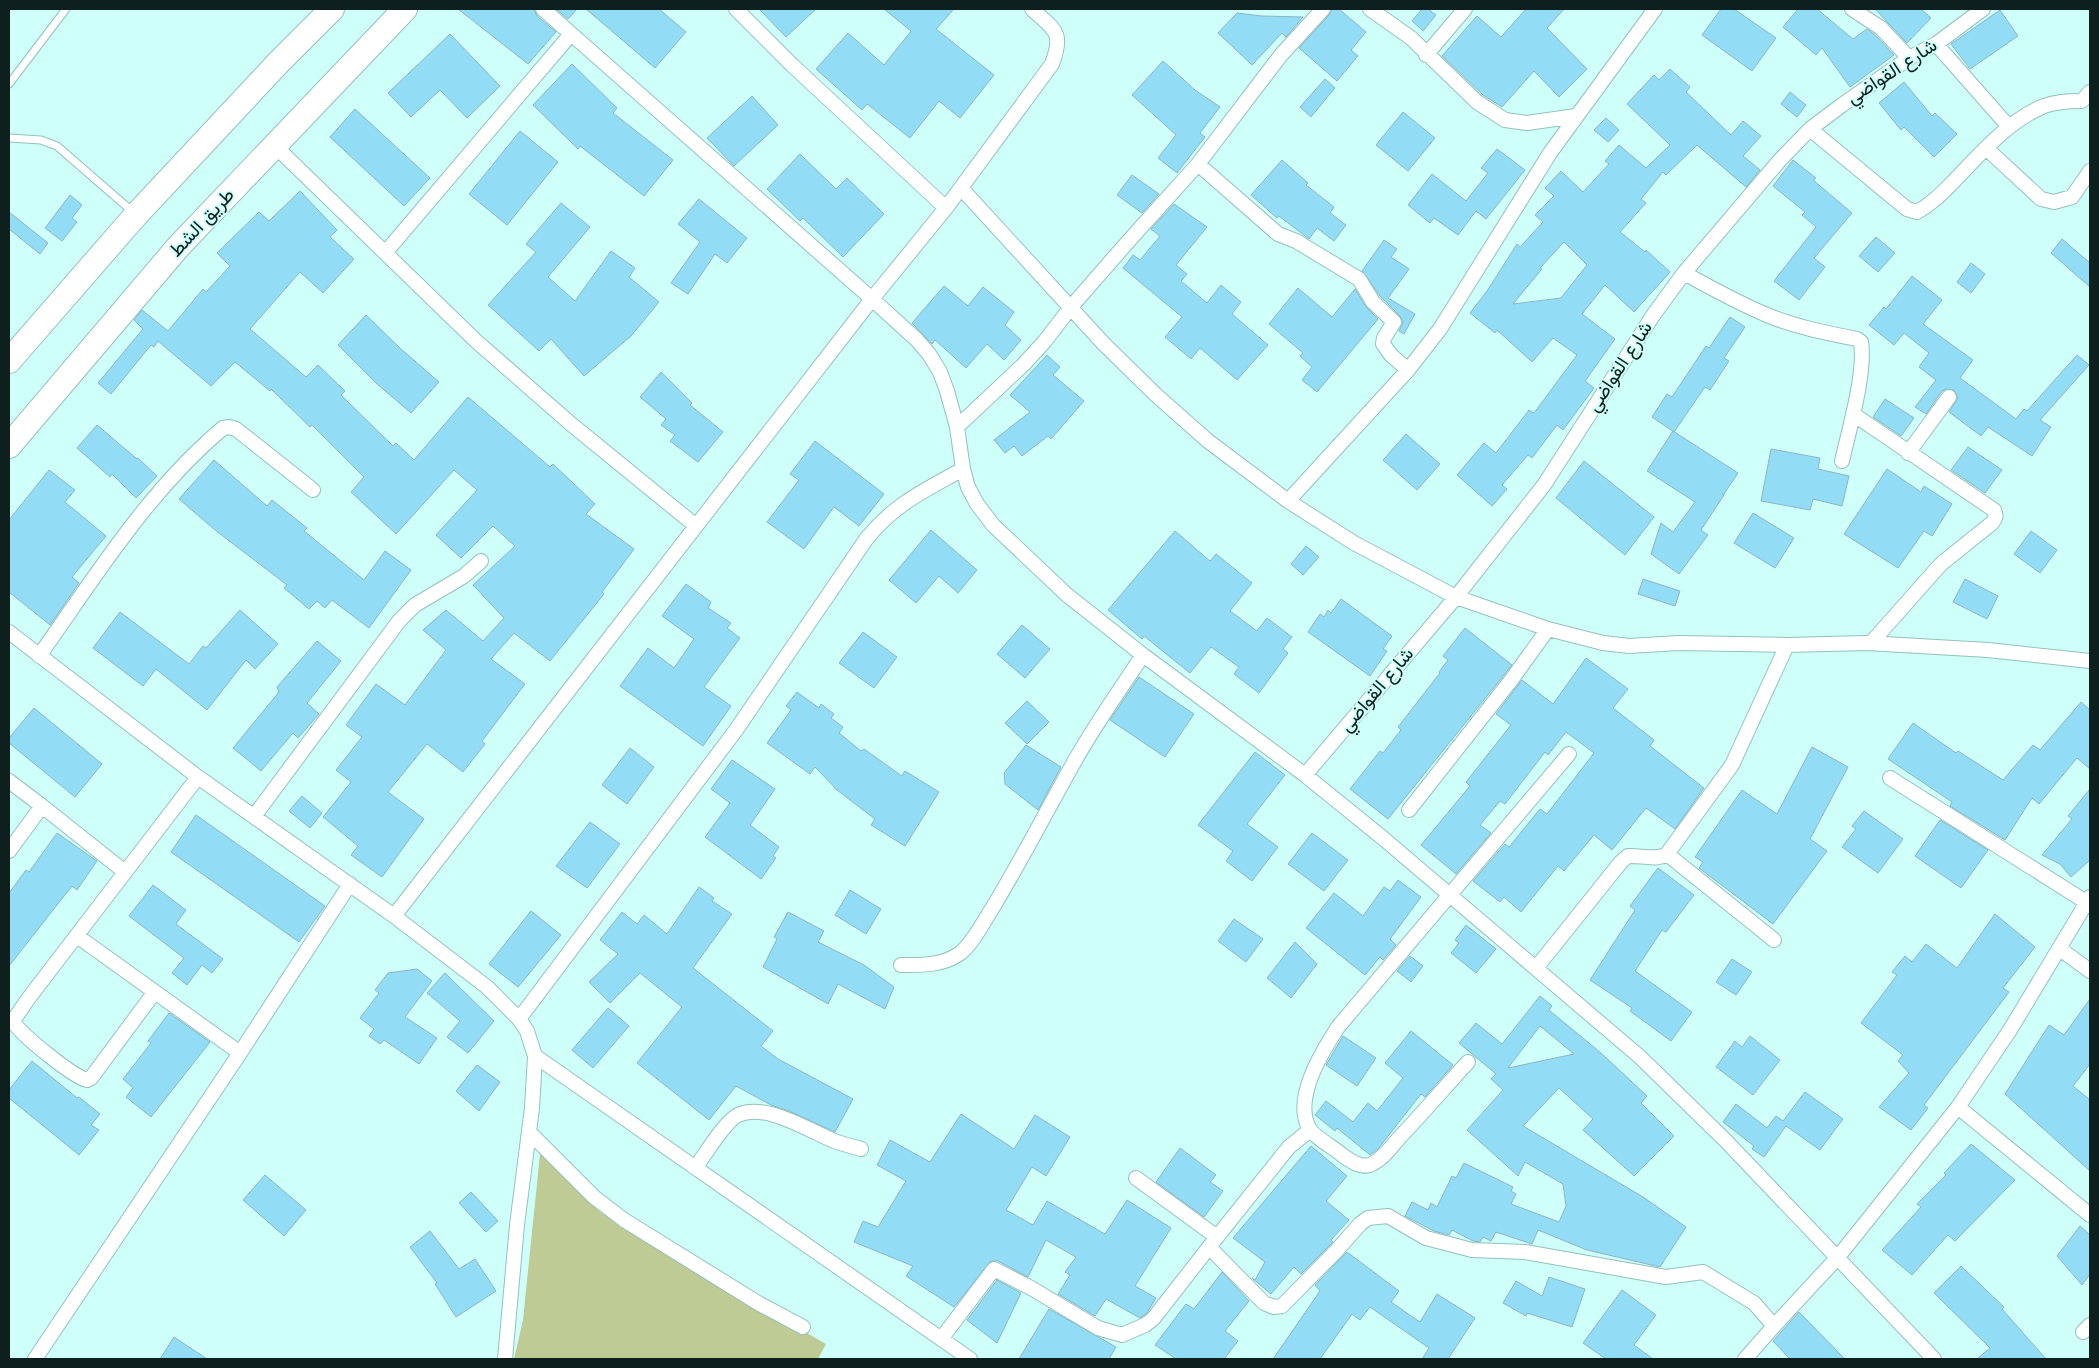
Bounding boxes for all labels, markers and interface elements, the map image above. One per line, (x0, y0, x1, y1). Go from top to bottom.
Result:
street label: شارع القواضي (1841, 32, 1943, 112)
street label: طريق الشط (162, 182, 242, 264)
street label: شارع القواضي (1580, 316, 1660, 418)
street label: شارع القواضي (1333, 641, 1421, 739)

